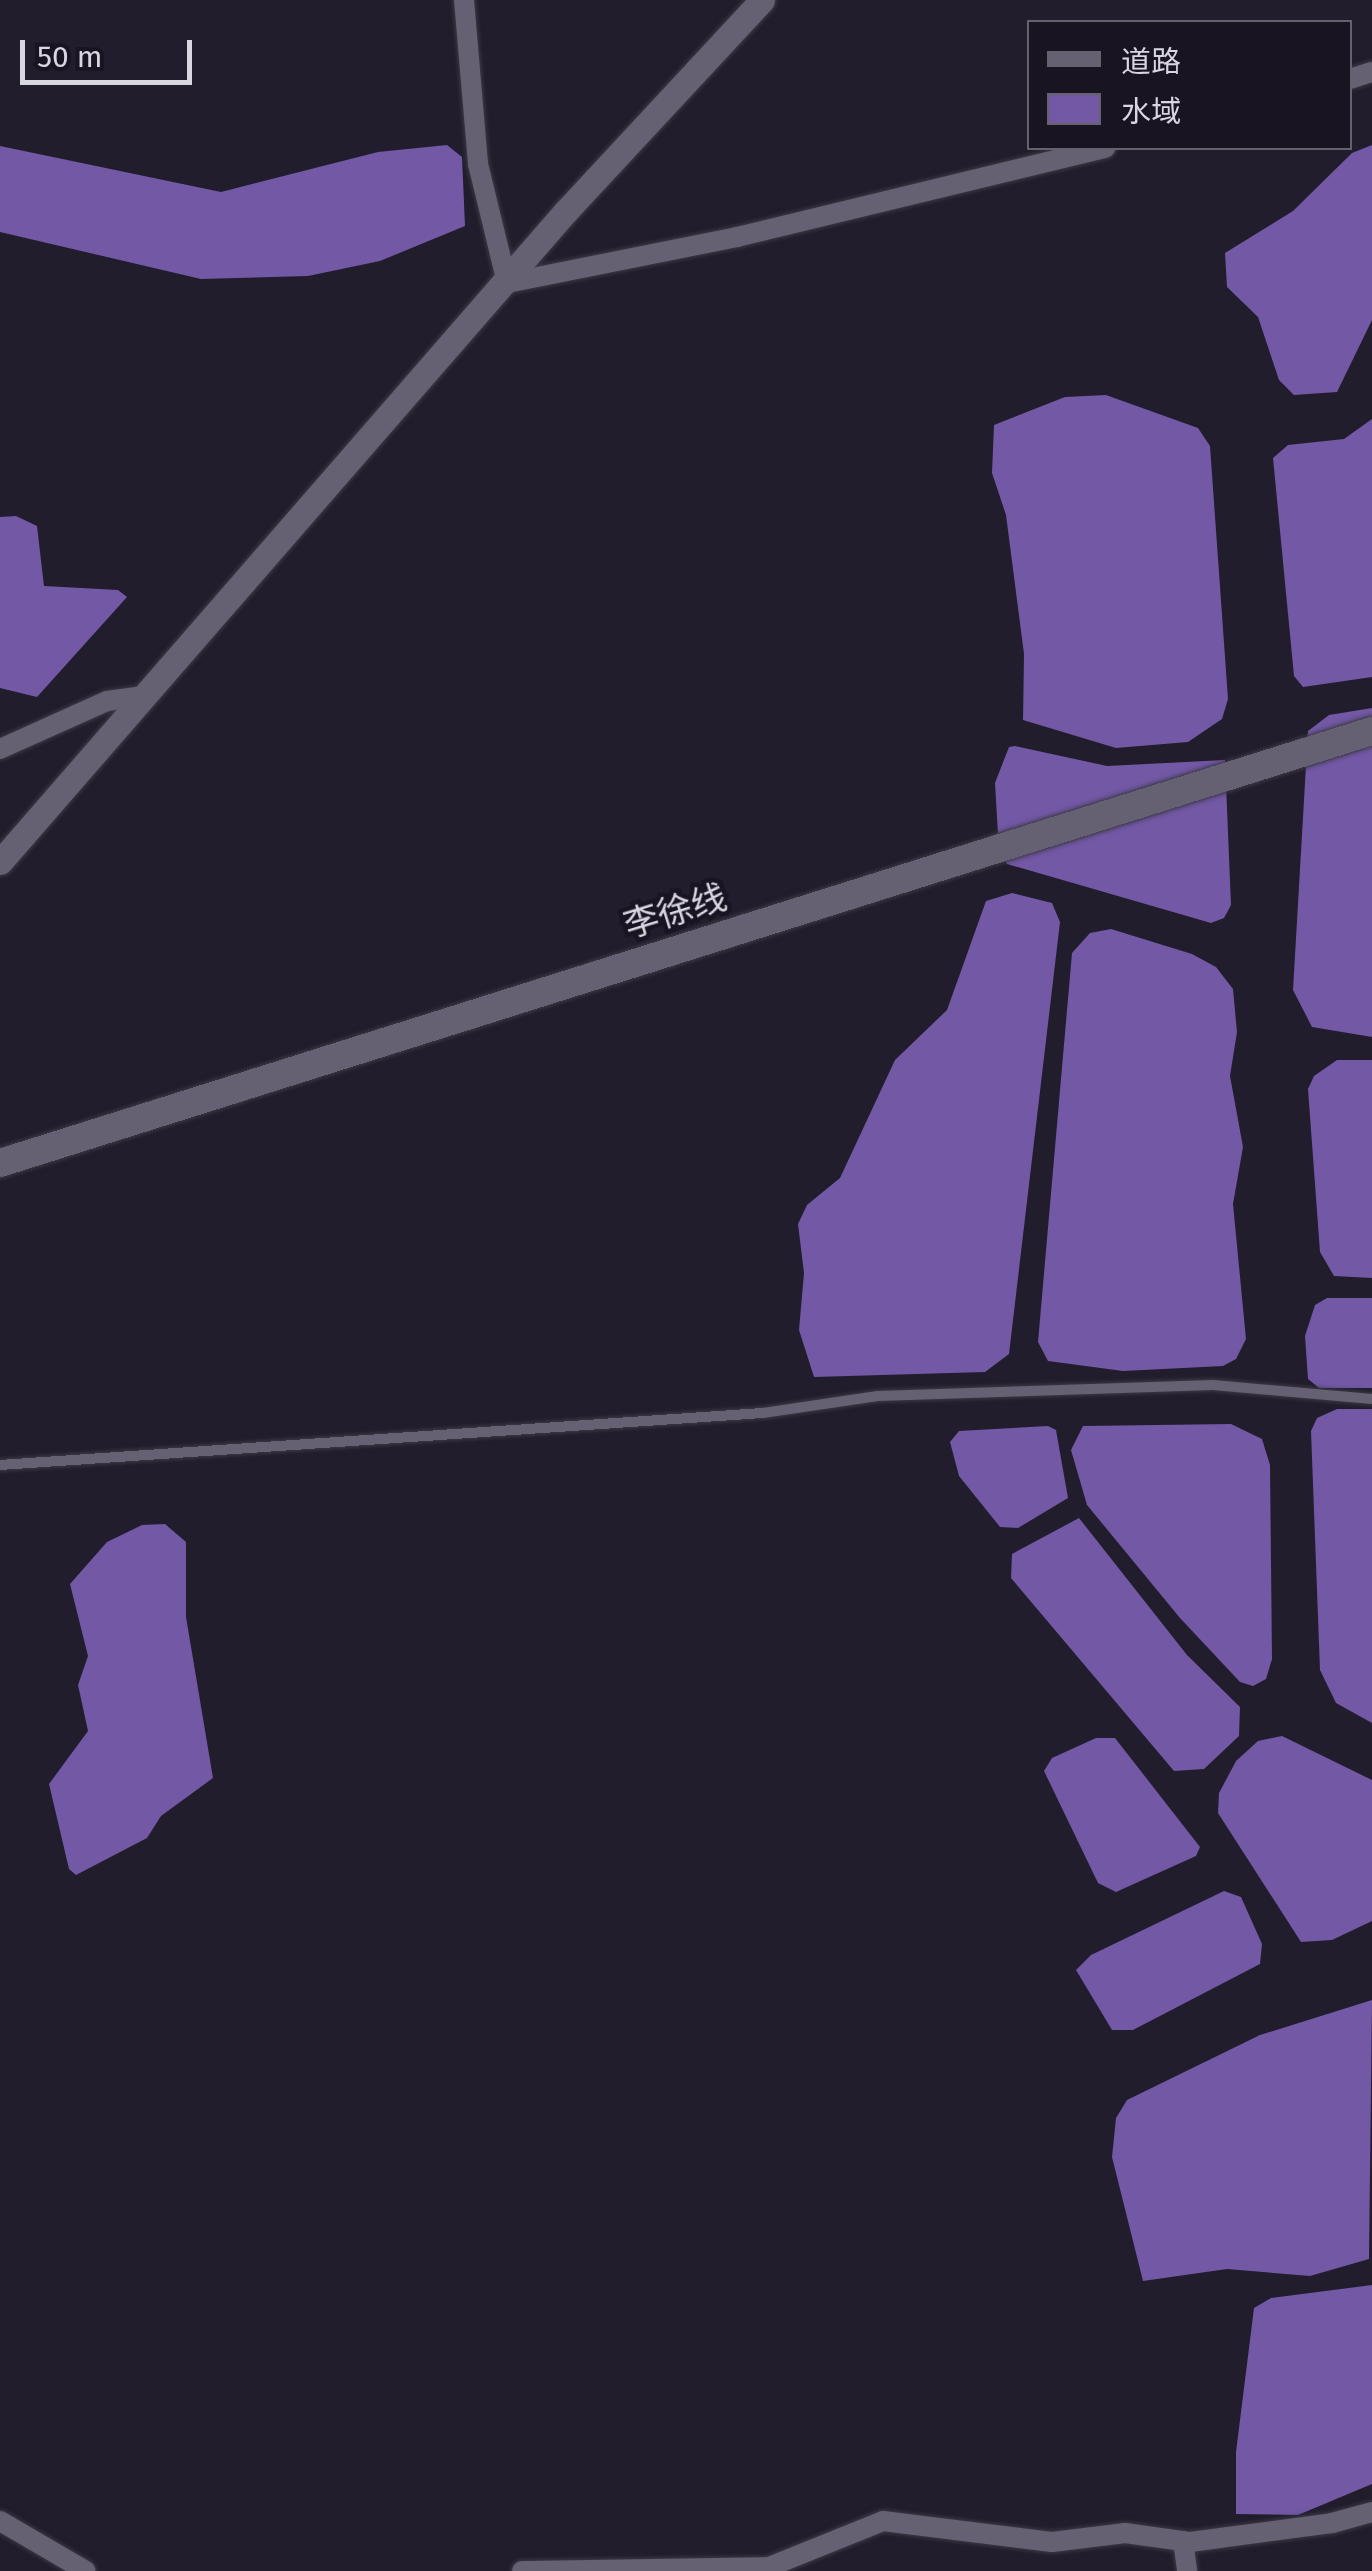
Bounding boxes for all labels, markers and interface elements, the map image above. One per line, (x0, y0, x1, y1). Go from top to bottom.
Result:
scale bar (25, 20, 198, 82)
legend (1027, 20, 1352, 150)
text: 50 m (37, 39, 102, 75)
text: 道路 (1121, 44, 1181, 80)
text: 水域 (1121, 94, 1181, 130)
street label: 李徐线 (619, 876, 731, 946)

